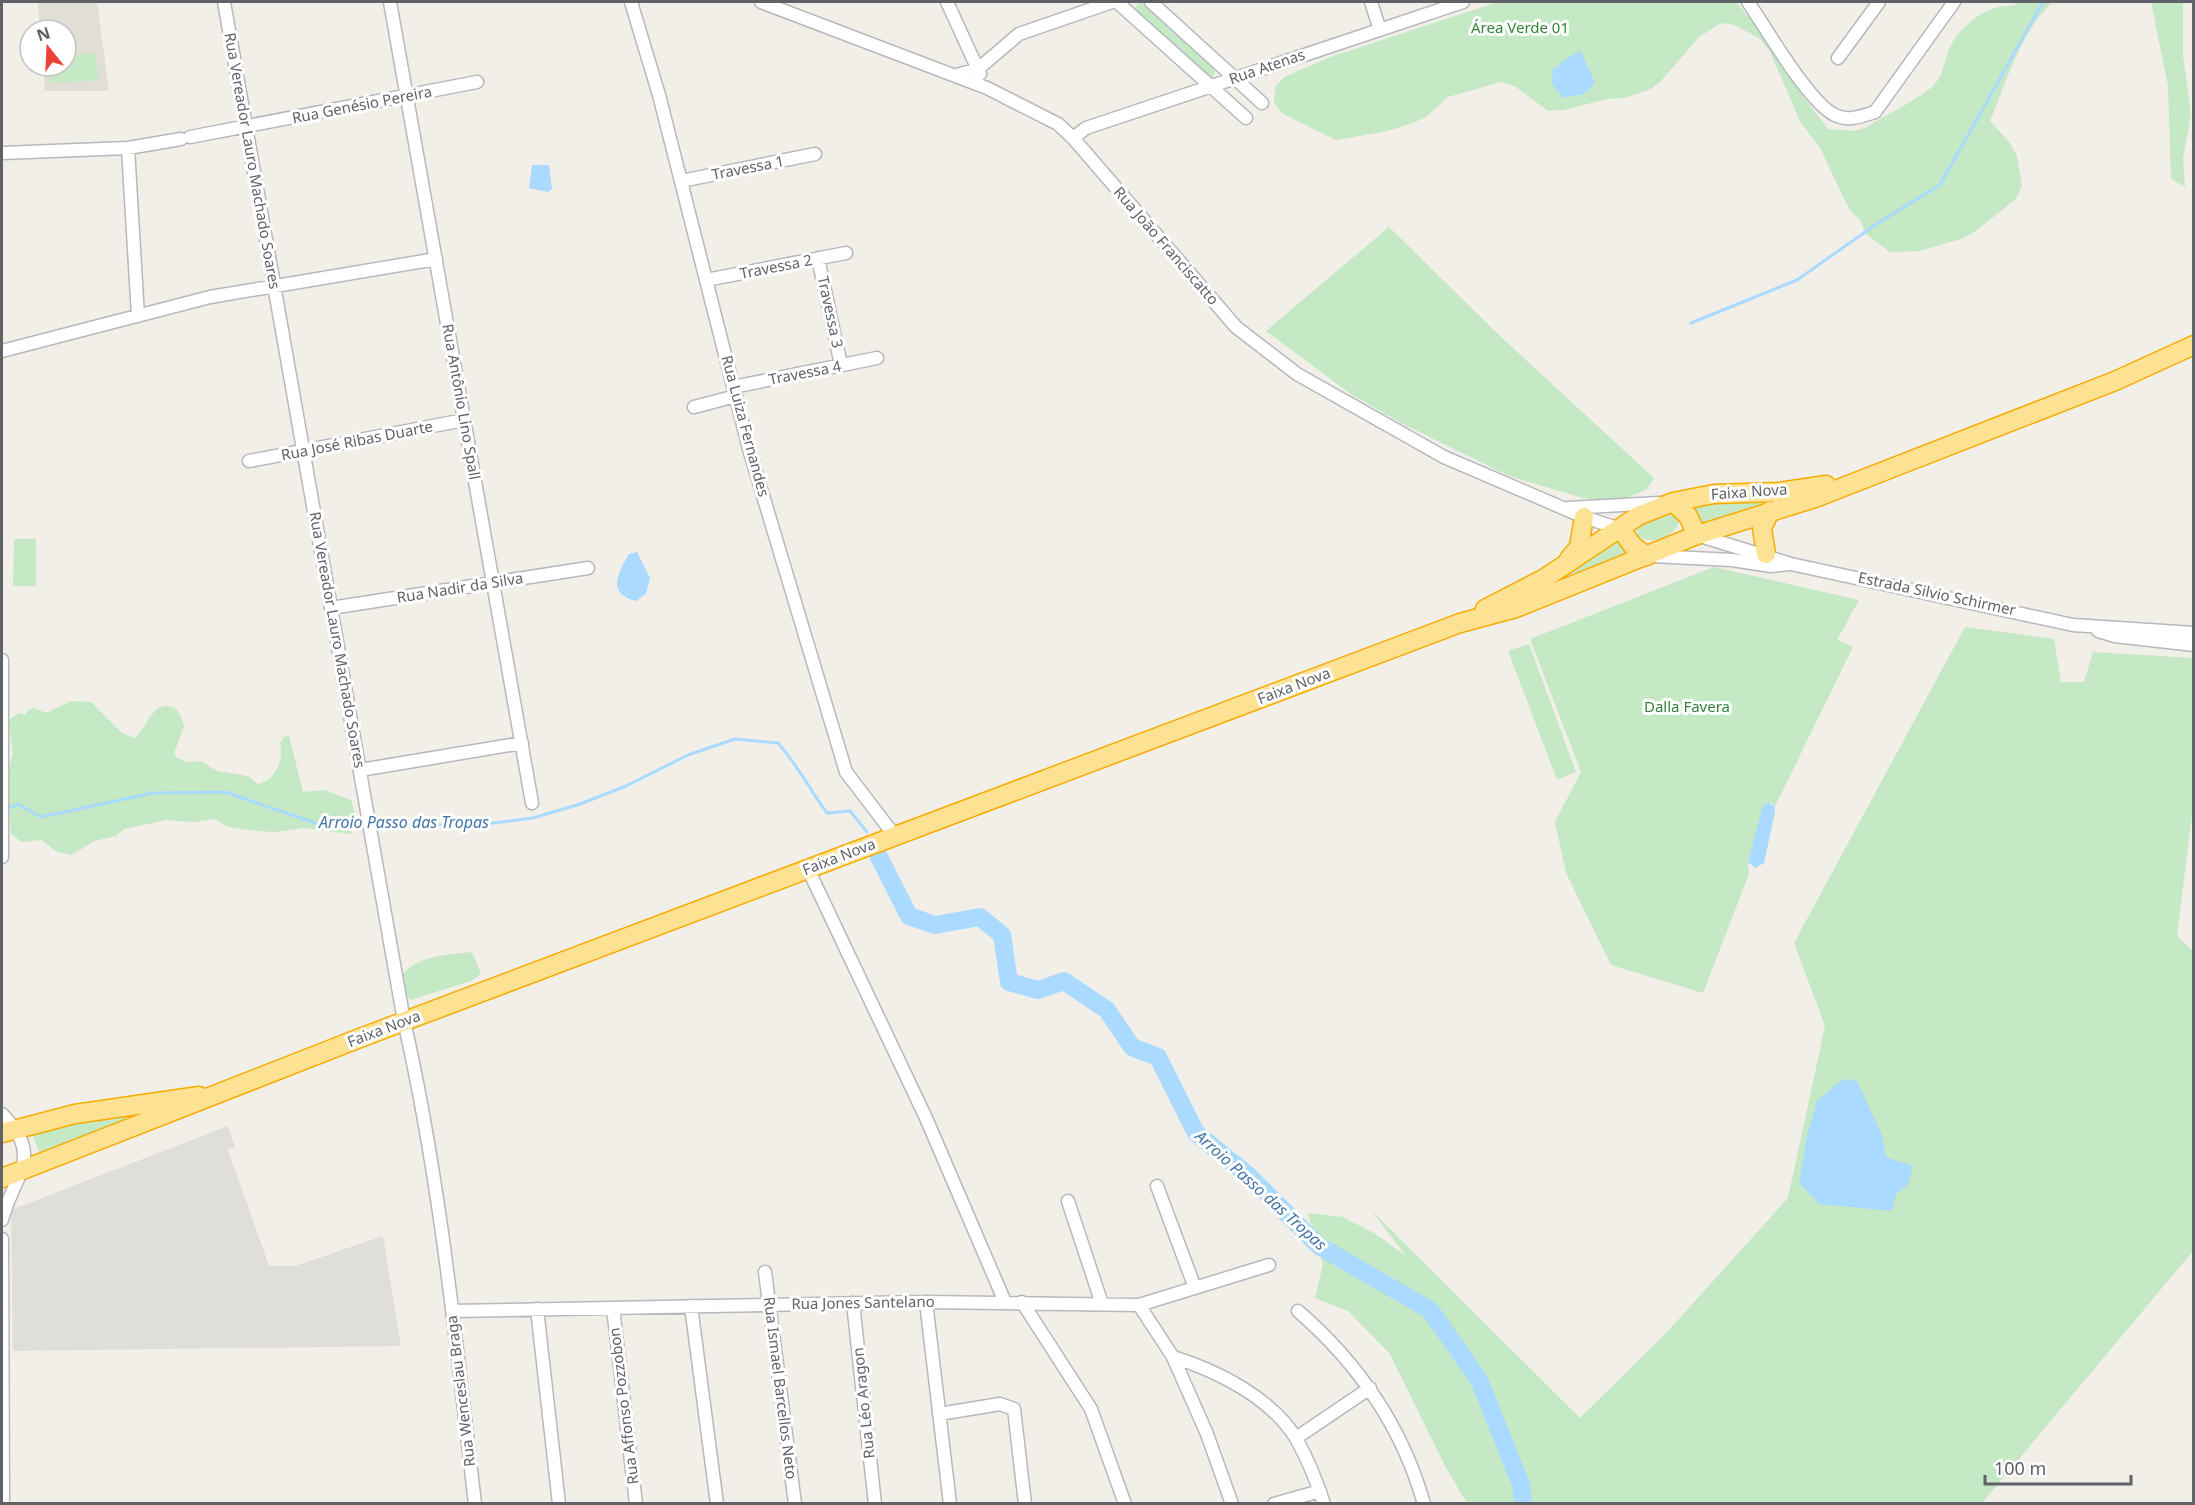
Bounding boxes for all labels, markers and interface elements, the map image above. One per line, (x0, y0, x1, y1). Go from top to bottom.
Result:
park label: Área Verde 01 (1471, 17, 1569, 37)
north arrow (18, 18, 78, 78)
text: N (34, 21, 53, 46)
street label: Rua Vereador Lauro Machado Soares (221, 31, 285, 291)
street label: Rua Atenas (1226, 44, 1307, 88)
street label: Rua Genésio Pereira (290, 81, 433, 127)
street label: Travessa 1 (710, 150, 786, 184)
street label: Rua João Franciscatto (1110, 182, 1224, 309)
street label: Travessa 2 (738, 249, 814, 283)
street label: Travessa 3 (814, 274, 848, 350)
street label: Rua Antônio Lino Spall (438, 322, 486, 481)
street label: Rua Luiza Fernandes (717, 353, 774, 499)
street label: Travessa 4 (767, 355, 843, 389)
street label: Rua José Ribas Duarte (279, 415, 434, 465)
street label: Faixa Nova (1710, 478, 1788, 504)
street label: Rua Vereador Lauro Machado Soares (306, 510, 370, 770)
street label: Rua Nadir da Silva (395, 567, 524, 607)
street label: Estrada Silvio Schirmer (1857, 567, 2018, 620)
street label: Faixa Nova (1254, 662, 1333, 708)
park label: Dalla Favera (1644, 696, 1730, 716)
water label: Arroio Passo das Tropas (318, 811, 489, 833)
street label: Faixa Nova (799, 833, 878, 879)
street label: Faixa Nova (344, 1005, 423, 1051)
water label: Arroio Passo das Tropas (1190, 1124, 1332, 1255)
street label: Rua Jones Santelano (791, 1291, 935, 1313)
street label: Rua Ismael Barcellos Neto (760, 1295, 802, 1480)
street label: Rua Wenceslau Braga (441, 1314, 479, 1468)
street label: Rua Affonso Pozzobon (603, 1326, 643, 1486)
street label: Rua Léo Aragon (847, 1347, 879, 1460)
scale bar (1985, 1448, 2130, 1486)
text: 100 m (1994, 1456, 2046, 1480)

